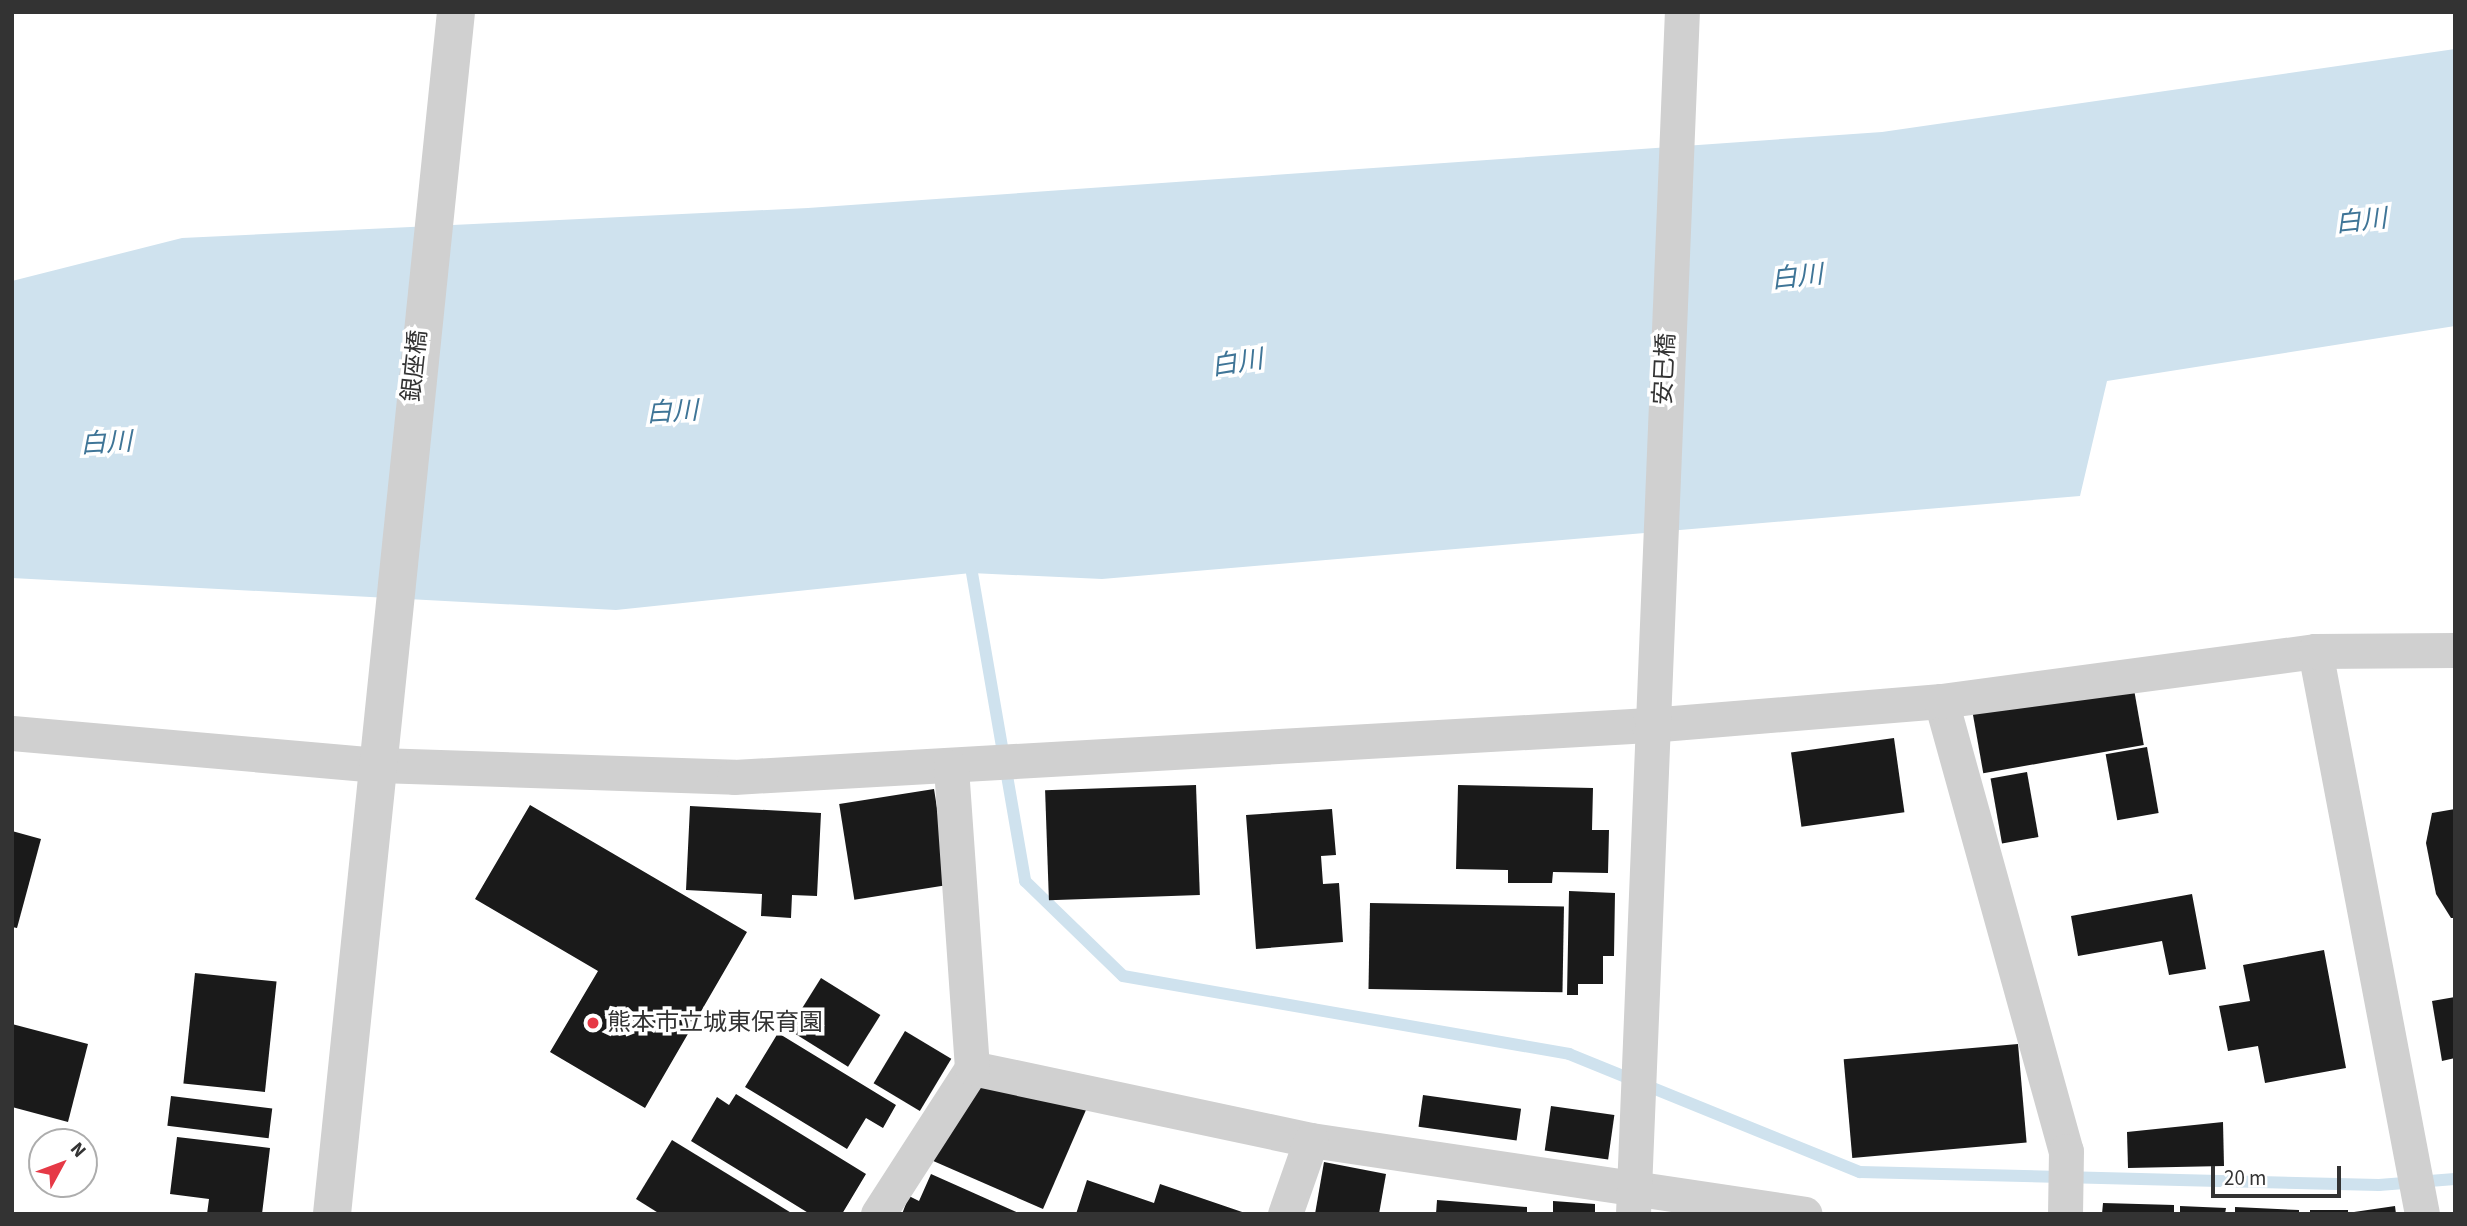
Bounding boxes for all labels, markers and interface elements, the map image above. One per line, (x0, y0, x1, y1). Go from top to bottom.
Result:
water label: 白川 (2334, 203, 2388, 239)
water label: 白川 (1770, 259, 1824, 295)
street label: 銀座橋 (397, 329, 433, 403)
street label: 安巳橋 (1649, 332, 1681, 406)
water label: 白川 (1209, 344, 1265, 382)
water label: 白川 (645, 395, 699, 429)
water label: 白川 (79, 426, 133, 460)
place label: 熊本市立城東保育園 (607, 1009, 823, 1037)
marker: 熊本市立城東保育園 (585, 1015, 601, 1031)
north arrow (28, 1128, 98, 1198)
text: N (63, 1137, 92, 1164)
scale bar (2215, 1152, 2344, 1196)
text: 20 m (2224, 1163, 2266, 1193)

